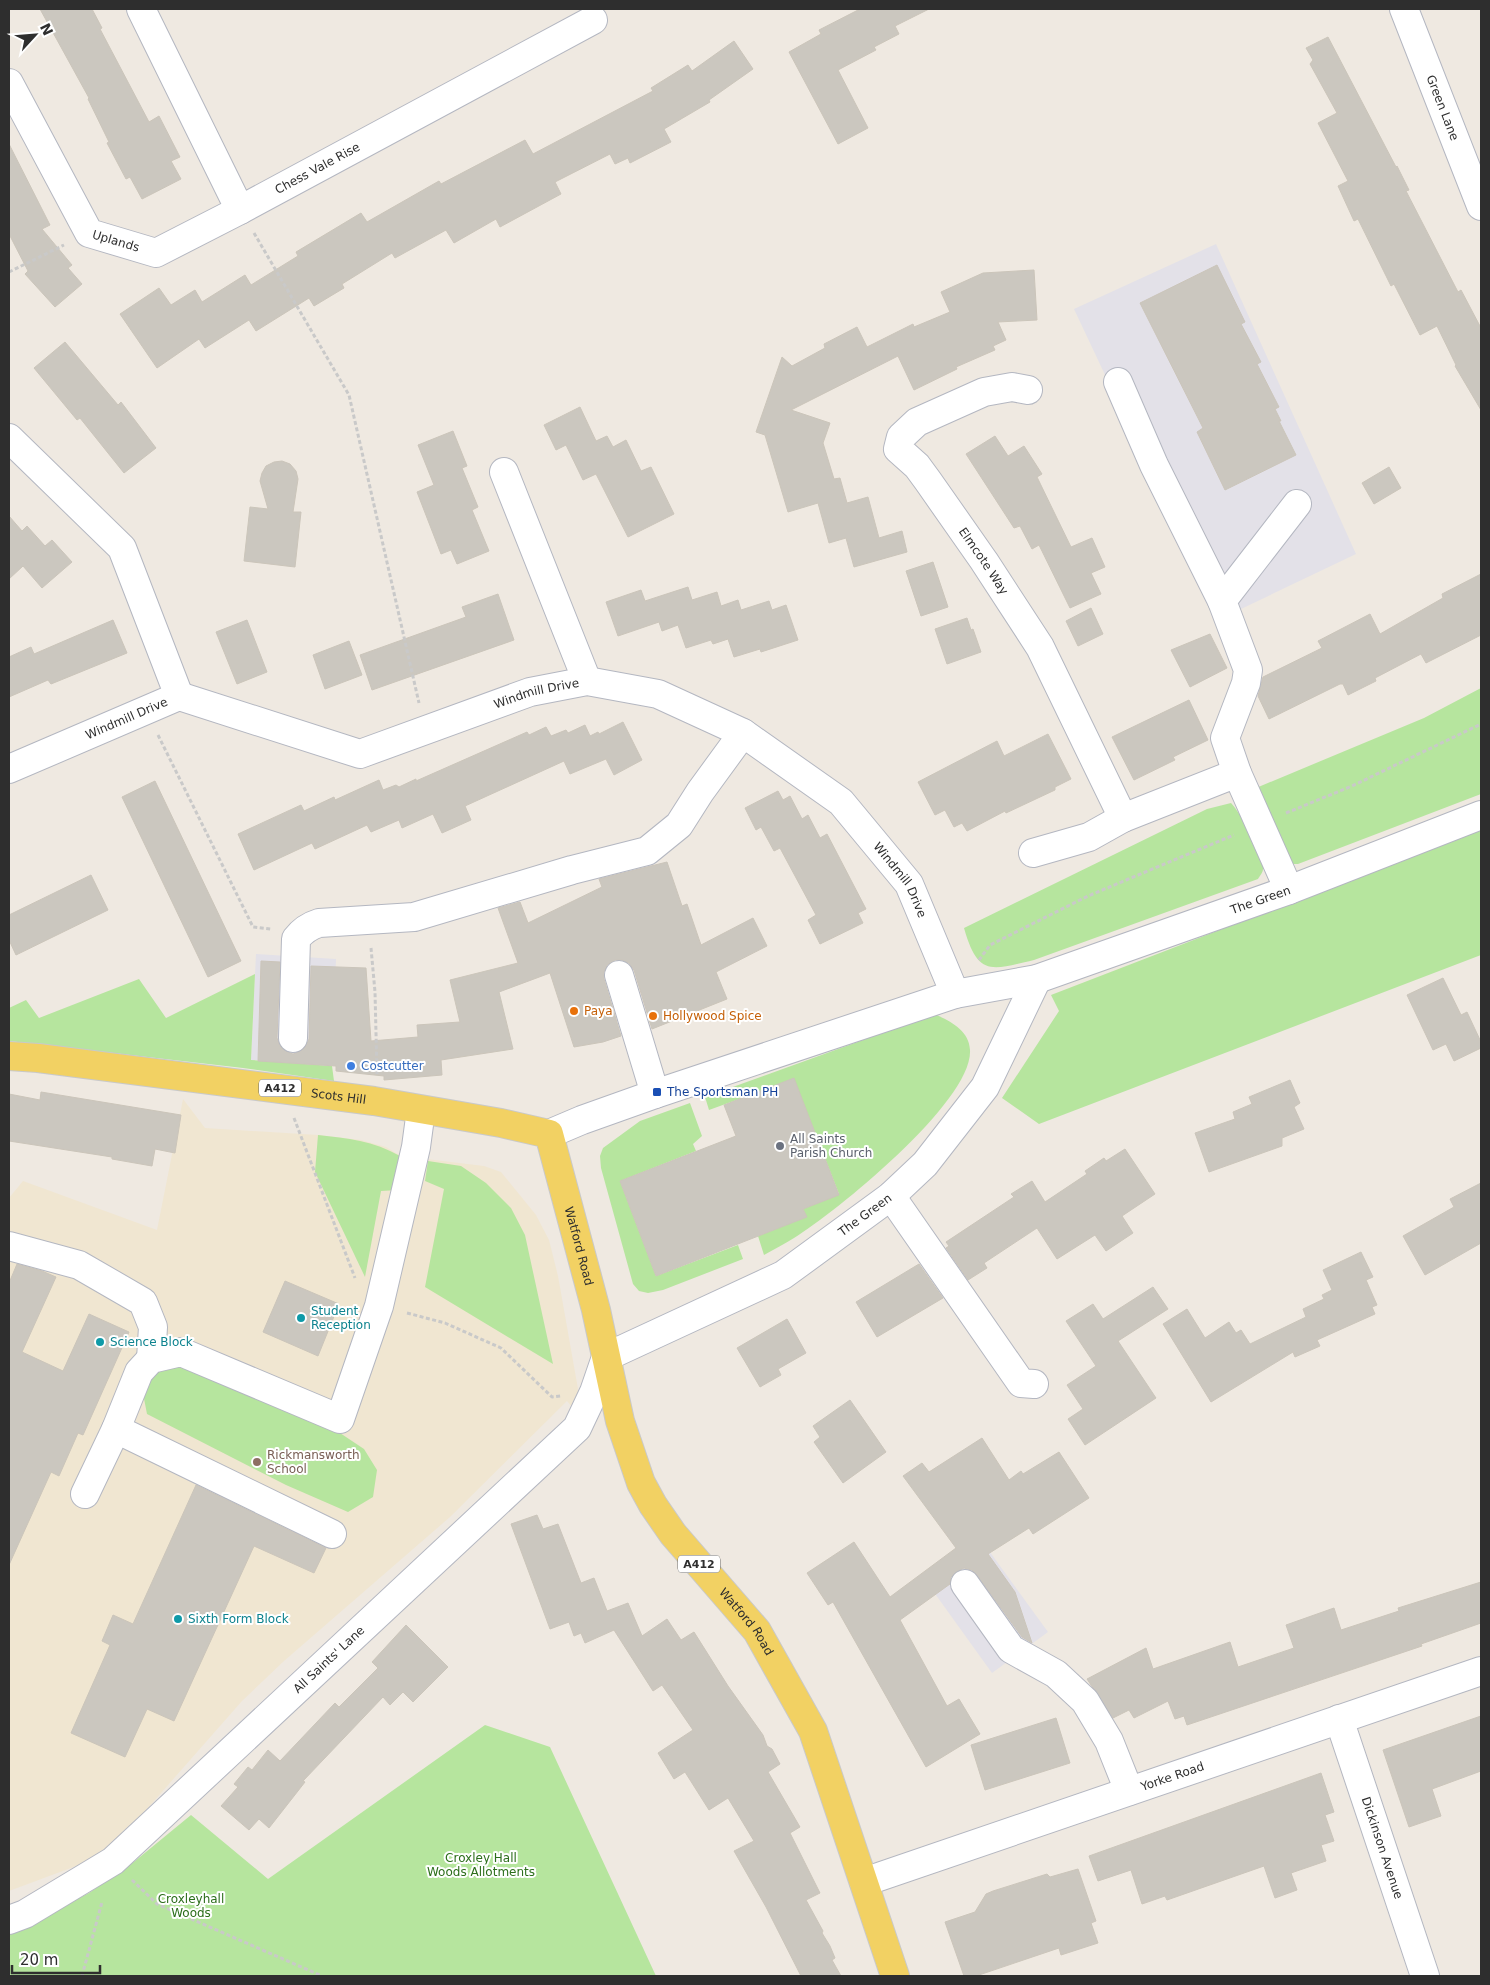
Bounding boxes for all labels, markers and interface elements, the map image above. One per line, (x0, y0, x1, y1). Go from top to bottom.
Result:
north arrow (10, 10, 60, 60)
text: N (37, 21, 56, 38)
street label: Green Lane (1423, 73, 1462, 143)
street label: Chess Vale Rise (273, 140, 362, 197)
street label: Uplands (91, 227, 141, 255)
street label: Elmcote Way (956, 525, 1011, 597)
street label: Windmill Drive (492, 676, 580, 712)
street label: Windmill Drive (84, 695, 170, 742)
street label: Windmill Drive (870, 839, 929, 920)
street label: The Green (1228, 883, 1292, 917)
place label: Paya (584, 1004, 613, 1018)
marker: Paya (568, 1005, 580, 1017)
place label: Hollywood Spice (663, 1009, 762, 1023)
marker: Hollywood Spice (647, 1010, 659, 1022)
place label: Costcutter (361, 1059, 424, 1073)
marker: Costcutter (345, 1060, 357, 1072)
road number: A412 (259, 1080, 301, 1096)
place label: The Sportsman PH (666, 1085, 778, 1099)
street label: Scots Hill (310, 1086, 367, 1107)
marker: The Sportsman PH (651, 1086, 663, 1098)
place label: All Saints Parish Church (790, 1132, 872, 1160)
marker: All Saints Parish Church (774, 1140, 786, 1152)
street label: The Green (835, 1191, 894, 1240)
street label: Watford Road (562, 1205, 596, 1287)
place label: Student Reception (311, 1304, 371, 1332)
marker: Student Reception (295, 1312, 307, 1324)
place label: Science Block (110, 1335, 193, 1349)
marker: Science Block (94, 1336, 106, 1348)
place label: Rickmansworth School (267, 1448, 360, 1476)
marker: Rickmansworth School (251, 1456, 263, 1468)
road number: A412 (678, 1556, 720, 1572)
street label: Watford Road (716, 1585, 776, 1658)
place label: Sixth Form Block (188, 1612, 289, 1626)
marker: Sixth Form Block (172, 1613, 184, 1625)
street label: All Saints' Lane (290, 1623, 367, 1696)
street label: Yorke Road (1138, 1759, 1206, 1794)
street label: Dickinson Avenue (1359, 1795, 1406, 1901)
park label: Croxley Hall Woods Allotments (427, 1851, 535, 1879)
park label: Croxleyhall Woods (158, 1892, 224, 1920)
scale bar (12, 1942, 100, 1974)
text: 20 m (20, 1951, 58, 1969)

